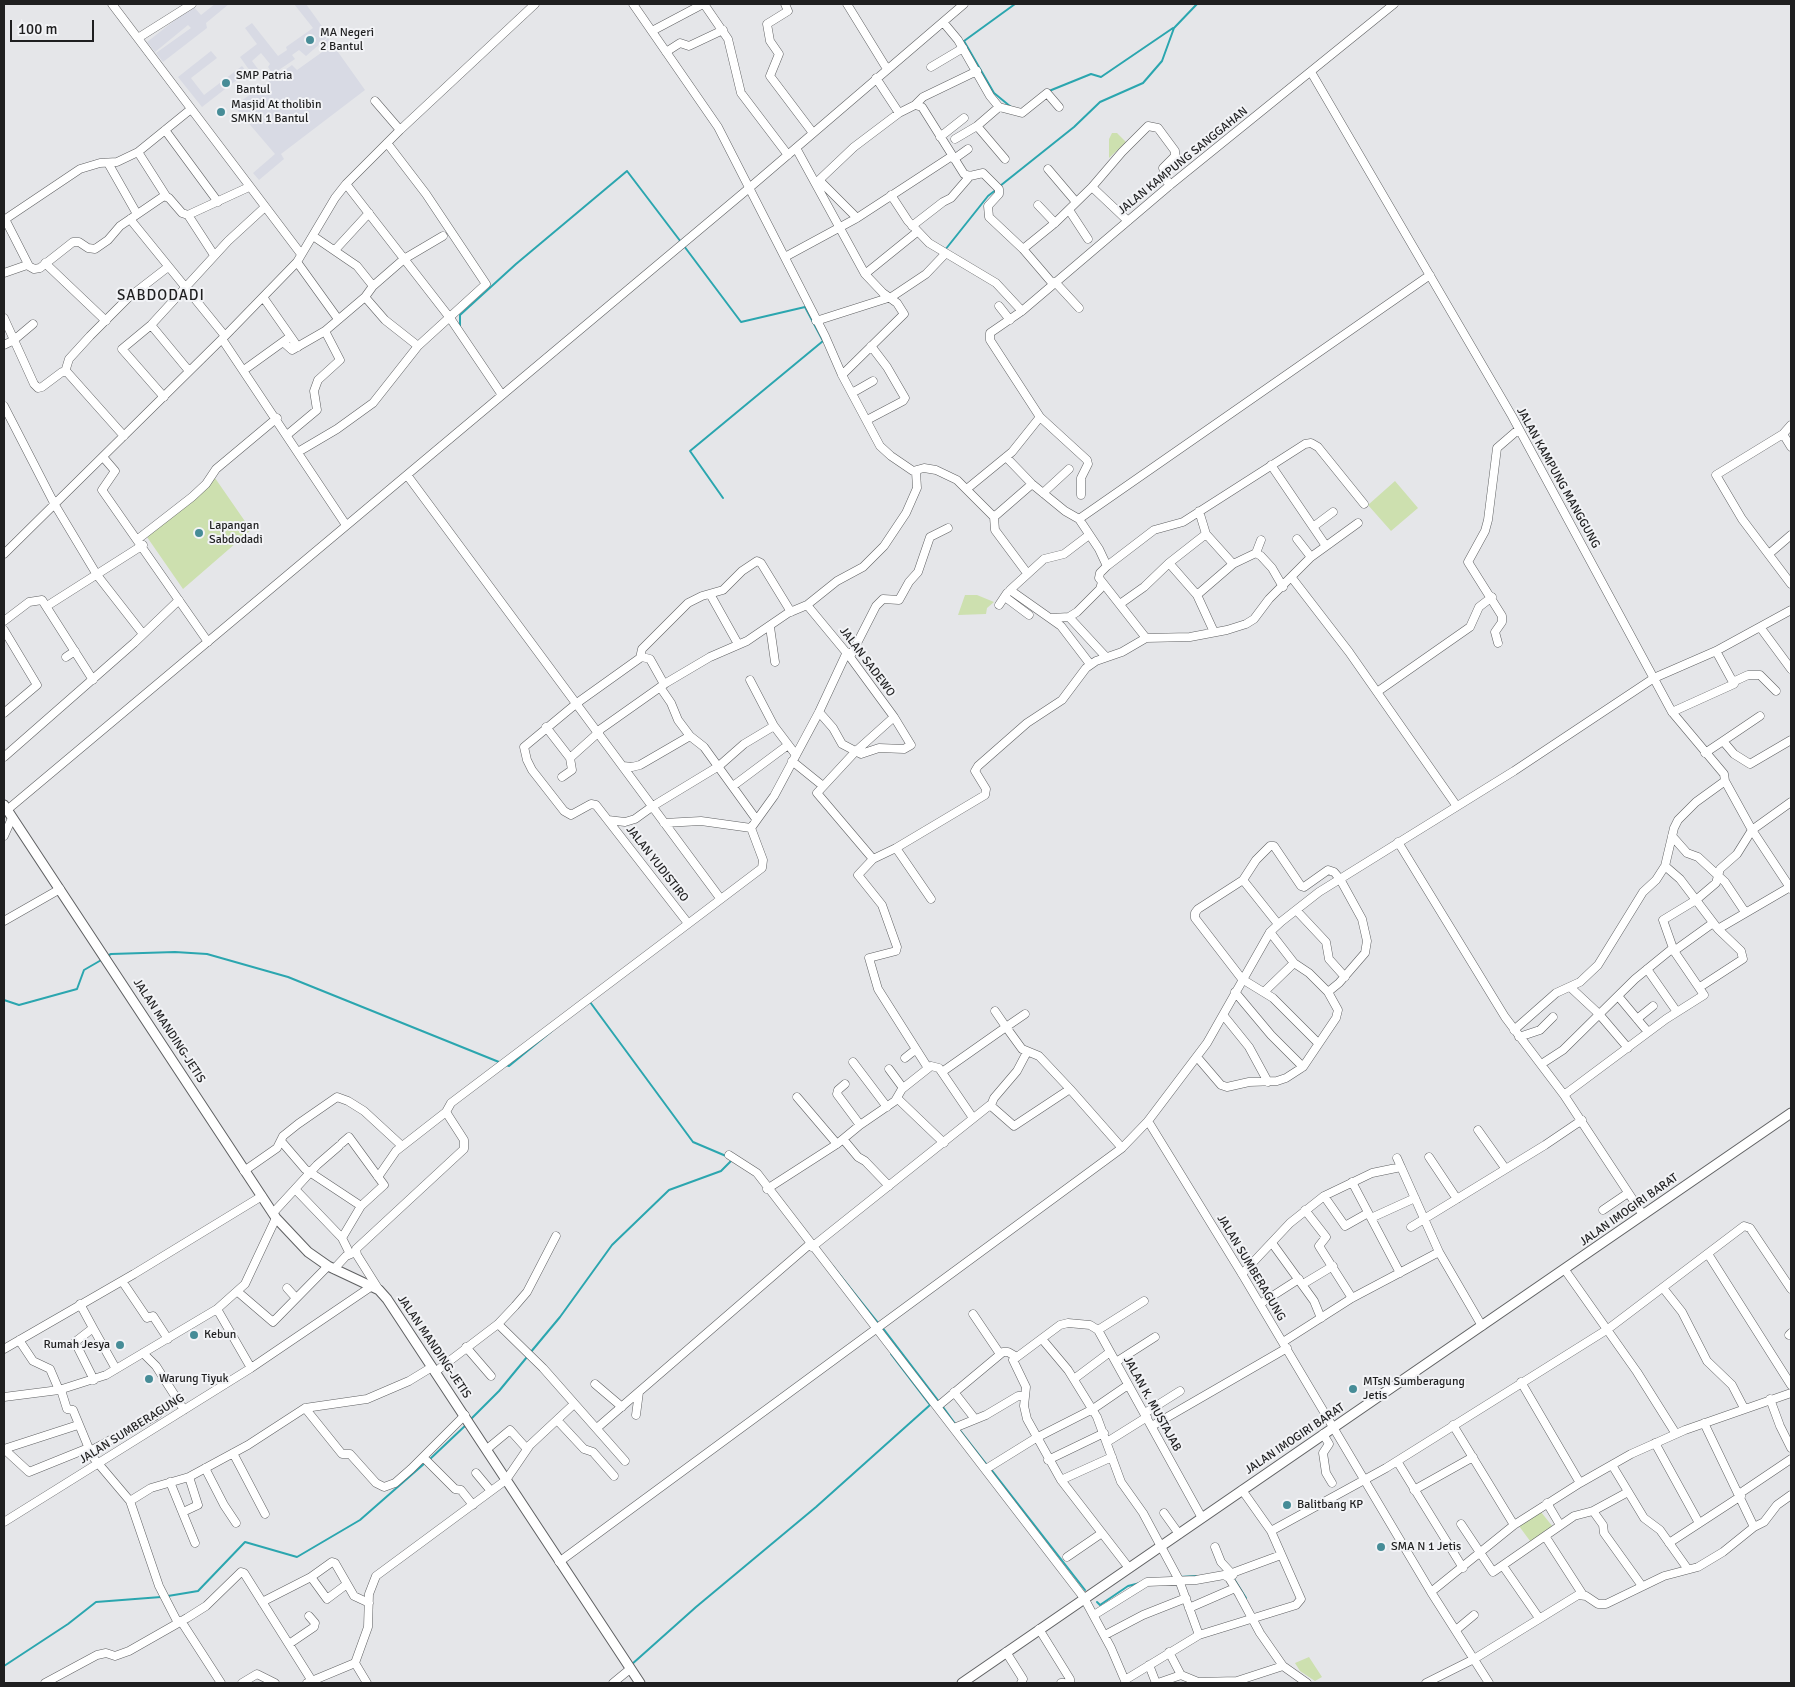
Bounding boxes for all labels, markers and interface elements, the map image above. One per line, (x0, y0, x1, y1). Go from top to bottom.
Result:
scale bar (12, 10, 96, 42)
text: 100 m (18, 20, 58, 38)
place label: MA Negeri 2 Bantul (320, 26, 374, 54)
marker: MA Negeri 2 Bantul (304, 34, 316, 46)
place label: SMP Patria Bantul (236, 69, 292, 97)
marker: SMP Patria Bantul (220, 77, 232, 89)
place label: Masjid At tholibin SMKN 1 Bantul (231, 98, 321, 126)
street label: JALAN KAMPUNG SANGGAHAN (1115, 104, 1251, 218)
marker: Masjid At tholibin SMKN 1 Bantul (215, 106, 227, 118)
district label: SABDODADI (116, 287, 206, 305)
street label: JALAN KAMPUNG MANGGUNG (1513, 405, 1603, 551)
place label: Lapangan Sabdodadi (209, 519, 263, 547)
marker: Lapangan Sabdodadi (193, 527, 205, 539)
street label: JALAN SADEWO (836, 624, 898, 700)
street label: JALAN YUDISTIRO (623, 823, 691, 905)
street label: JALAN MANDING-JETIS (130, 976, 208, 1086)
street label: JALAN IMOGIRI BARAT (1577, 1171, 1681, 1249)
street label: JALAN SUMBERAGUNG (1214, 1212, 1288, 1324)
street label: JALAN MANDING-JETIS (394, 1293, 474, 1401)
place label: Kebun (204, 1328, 236, 1342)
marker: Kebun (188, 1329, 200, 1341)
place label: Rumah Jesya (43, 1338, 110, 1352)
marker: Rumah Jesya (114, 1339, 126, 1351)
street label: JALAN K. MUSTAJAB (1120, 1354, 1184, 1454)
place label: Warung Tiyuk (159, 1372, 229, 1386)
marker: Warung Tiyuk (143, 1373, 155, 1385)
place label: MTsN Sumberagung Jetis (1363, 1375, 1465, 1403)
marker: MTsN Sumberagung Jetis (1347, 1383, 1359, 1395)
street label: JALAN SUMBERAGUNG (77, 1391, 187, 1467)
street label: JALAN IMOGIRI BARAT (1243, 1400, 1347, 1478)
place label: Balitbang KP (1297, 1498, 1363, 1512)
marker: Balitbang KP (1281, 1499, 1293, 1511)
place label: SMA N 1 Jetis (1391, 1540, 1461, 1554)
marker: SMA N 1 Jetis (1375, 1541, 1387, 1553)

